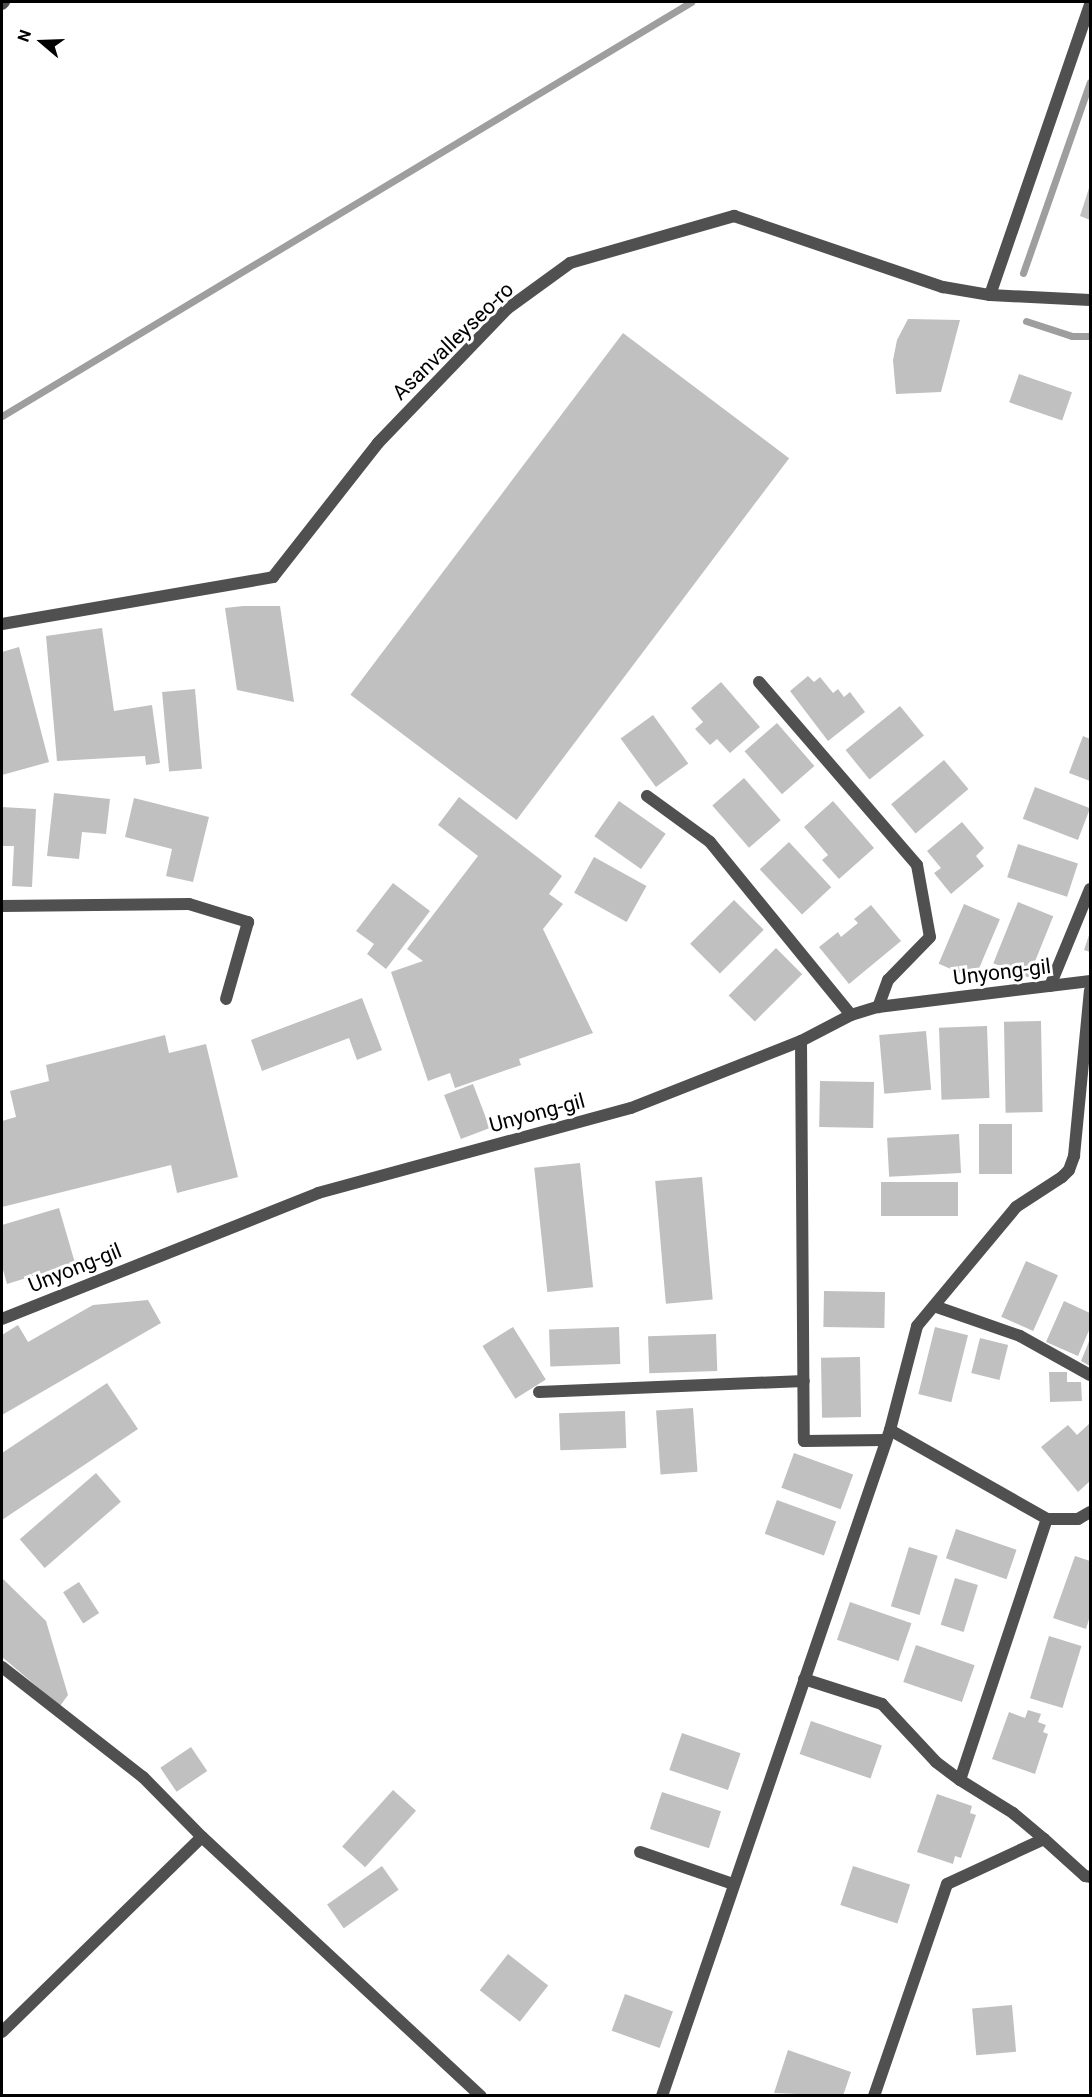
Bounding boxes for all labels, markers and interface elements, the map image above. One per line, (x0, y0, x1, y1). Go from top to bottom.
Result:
north arrow (12, 12, 72, 72)
text: N (14, 28, 35, 44)
street label: Asanvalleyseo-ro (387, 277, 519, 405)
street label: Unyong-gil (952, 954, 1052, 990)
street label: Unyong-gil (486, 1088, 588, 1138)
street label: Unyong-gil (25, 1238, 125, 1298)

